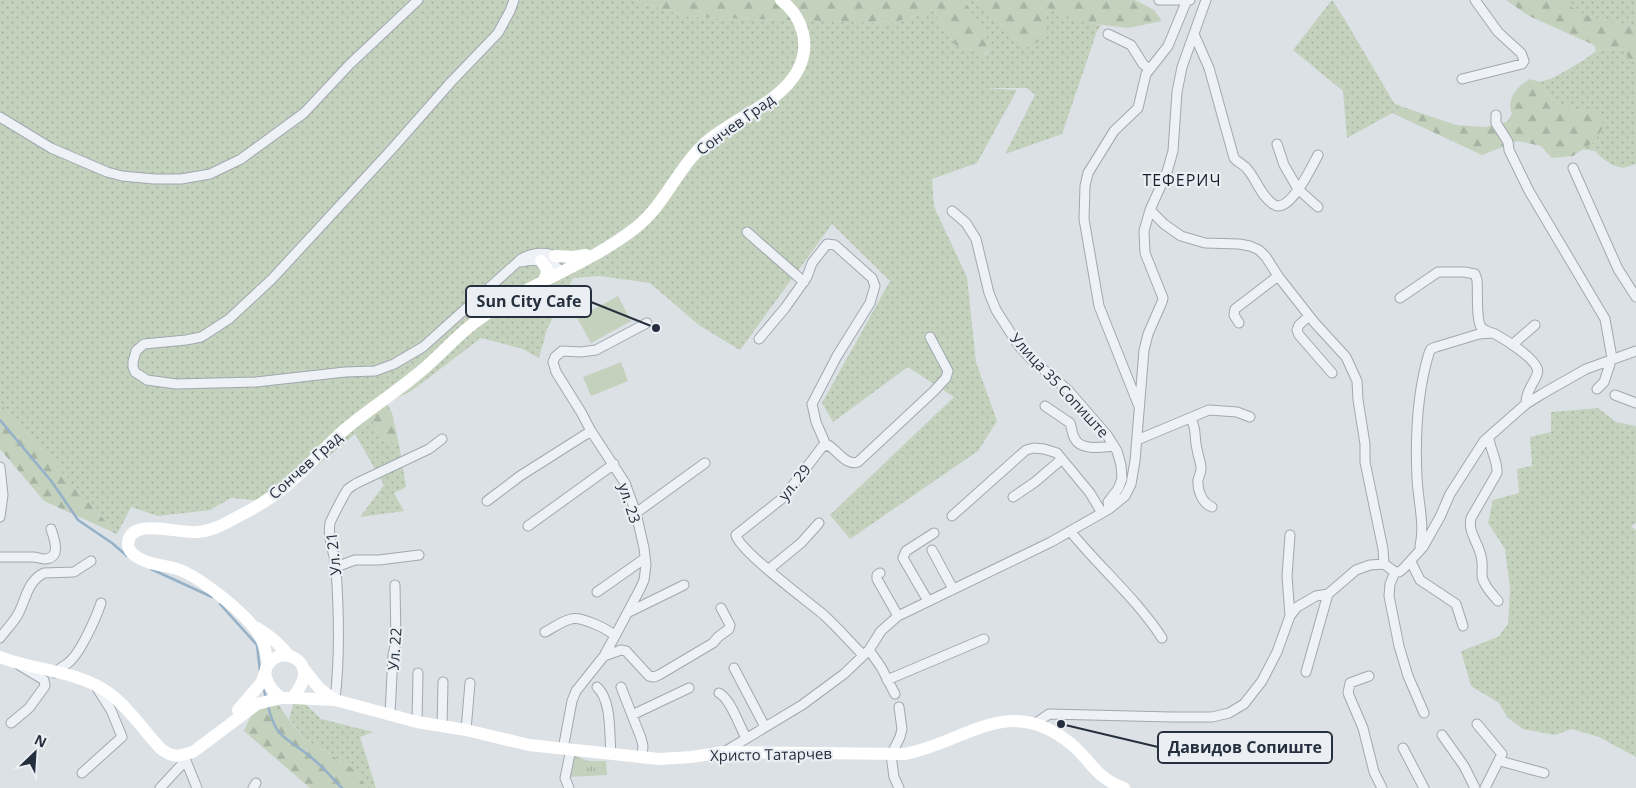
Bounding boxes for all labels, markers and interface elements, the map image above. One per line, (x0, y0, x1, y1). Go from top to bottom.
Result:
street label: Сончев Град (692, 89, 778, 159)
district label: ТЕФЕРИЧ (1142, 169, 1222, 191)
callout: Sun City Cafe (466, 286, 591, 317)
text: Sun City Cafe (477, 290, 581, 312)
street label: Улица 35 Сопиште (1006, 328, 1114, 442)
street label: Сончев Град (264, 427, 346, 503)
street label: ул. 29 (773, 460, 815, 504)
street label: ул. 23 (614, 480, 646, 526)
street label: Ул. 21 (321, 532, 345, 576)
street label: Ул. 22 (383, 627, 405, 671)
north arrow (10, 728, 60, 778)
text: N (32, 730, 50, 752)
callout: Давидов Сопиште (1158, 732, 1332, 763)
text: Давидов Сопиште (1168, 736, 1322, 758)
street label: Христо Татарчев (710, 743, 832, 765)

